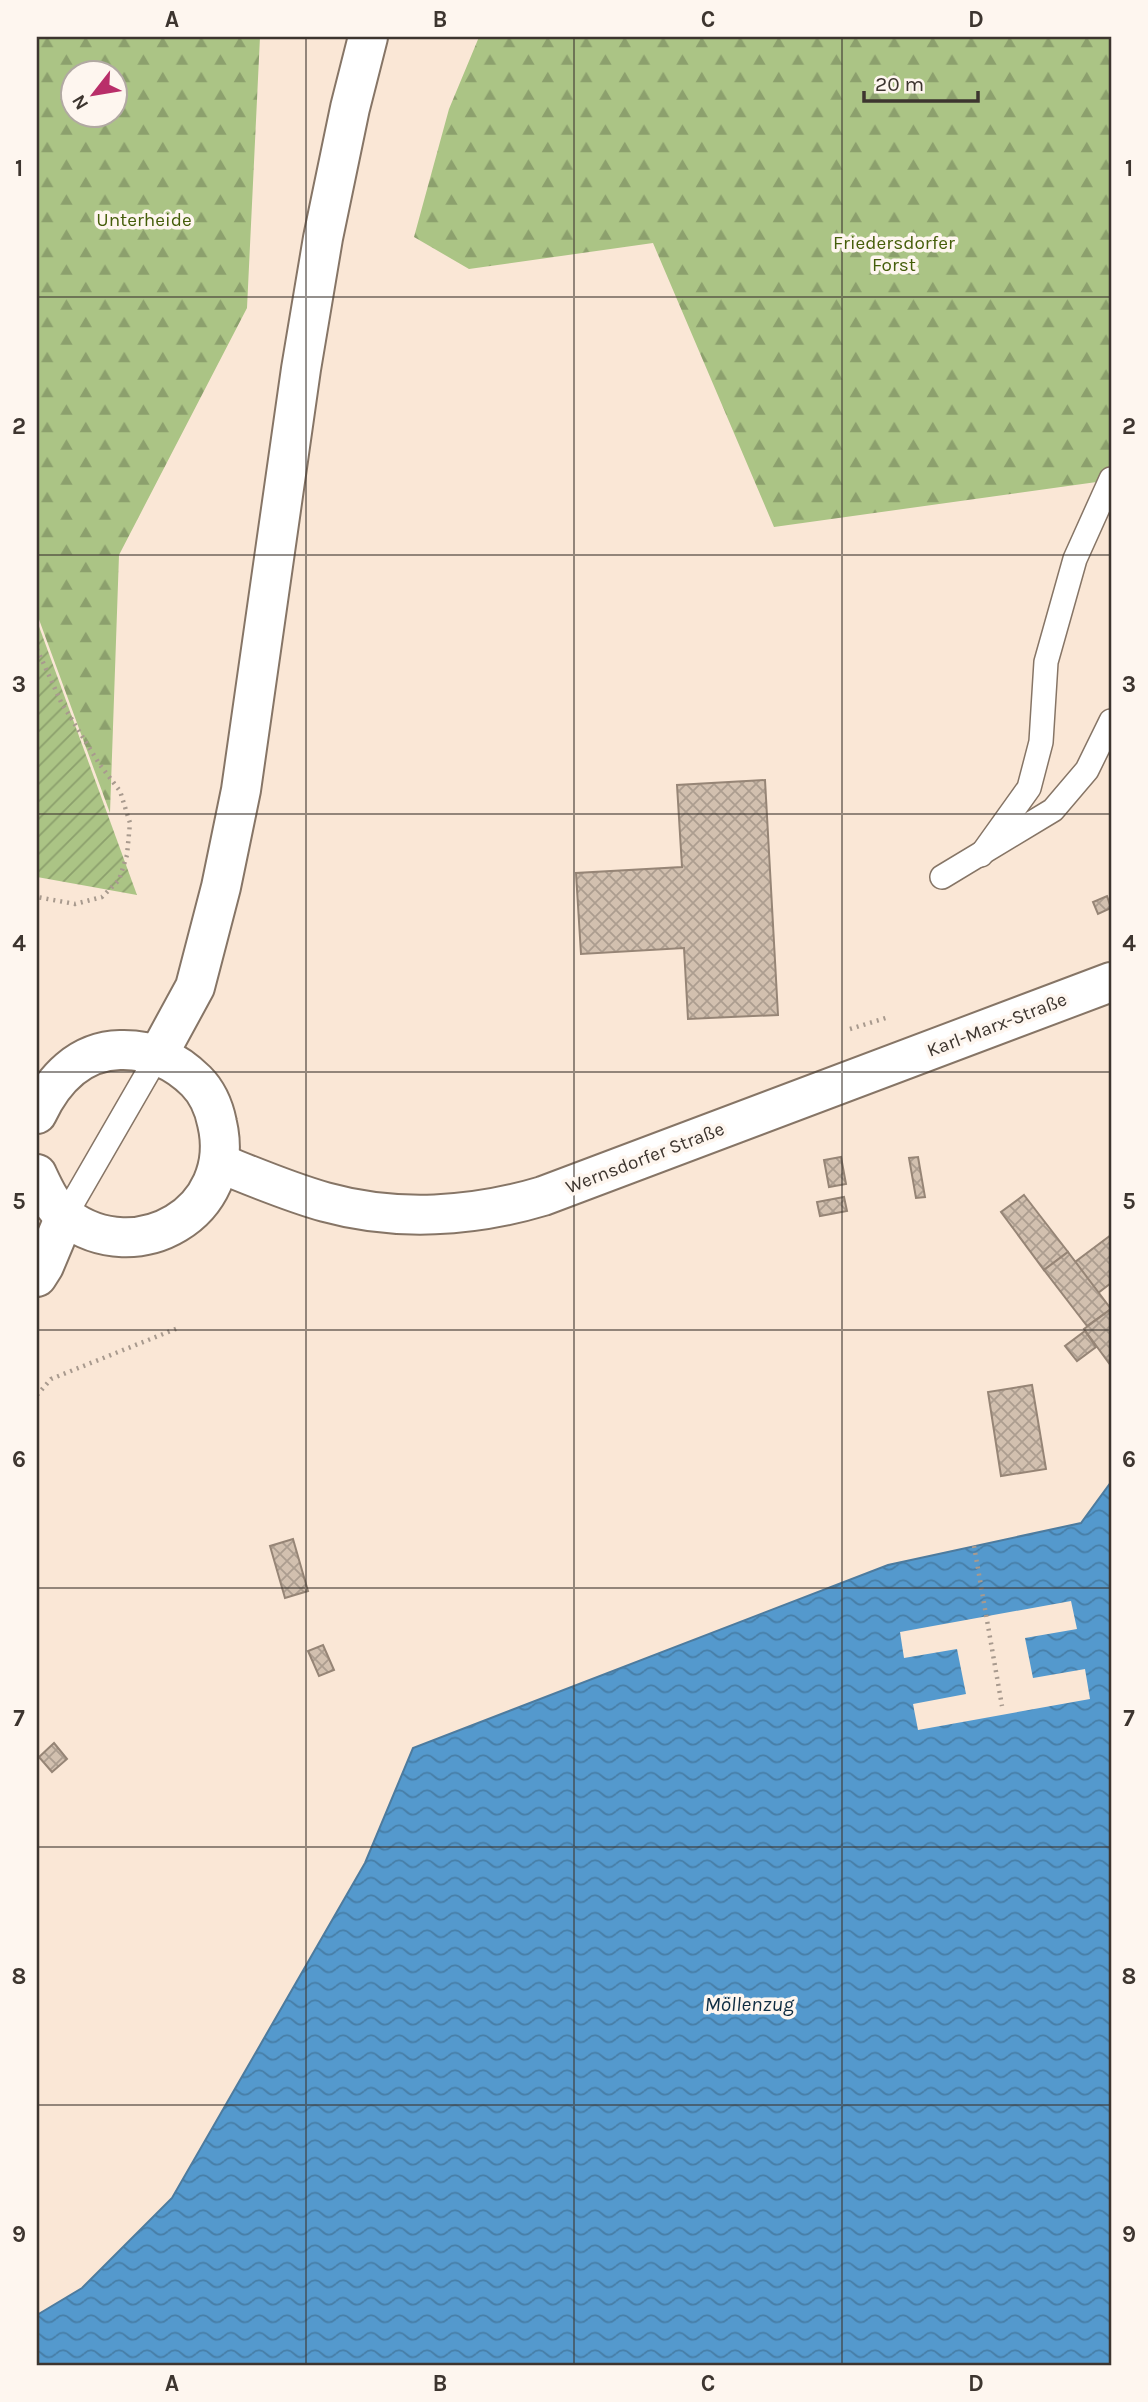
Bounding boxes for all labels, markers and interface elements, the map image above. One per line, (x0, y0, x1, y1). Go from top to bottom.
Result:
text: A (165, 6, 179, 33)
text: B (433, 6, 447, 33)
text: C (701, 6, 715, 33)
text: D (968, 6, 984, 33)
north arrow (60, 60, 130, 130)
scale bar (864, 60, 978, 104)
text: 20 m (875, 72, 924, 96)
text: N (67, 91, 93, 114)
text: 1 (15, 155, 23, 182)
text: 1 (1125, 155, 1133, 182)
park label: Unterheide (96, 209, 192, 231)
park label: Friedersdorfer Forst (833, 232, 955, 276)
text: 2 (12, 413, 26, 440)
text: 2 (1122, 413, 1136, 440)
text: 3 (12, 671, 26, 698)
text: 3 (1122, 671, 1136, 698)
text: 4 (12, 930, 26, 957)
text: 4 (1122, 930, 1136, 957)
street label: Karl-Marx-Straße (924, 988, 1070, 1062)
street label: Wernsdorfer Straße (563, 1118, 727, 1198)
text: 5 (12, 1188, 26, 1215)
text: 5 (1122, 1188, 1136, 1215)
text: 6 (12, 1446, 26, 1473)
text: 6 (1122, 1446, 1136, 1473)
text: 7 (13, 1705, 25, 1732)
text: 7 (1123, 1705, 1135, 1732)
text: 8 (12, 1963, 26, 1990)
text: 8 (1122, 1963, 1136, 1990)
water label: Möllenzug (704, 1992, 795, 2016)
text: 9 (12, 2221, 26, 2248)
text: 9 (1122, 2221, 1136, 2248)
text: A (165, 2370, 179, 2397)
text: B (433, 2370, 447, 2397)
text: C (701, 2370, 715, 2397)
text: D (968, 2370, 984, 2397)

